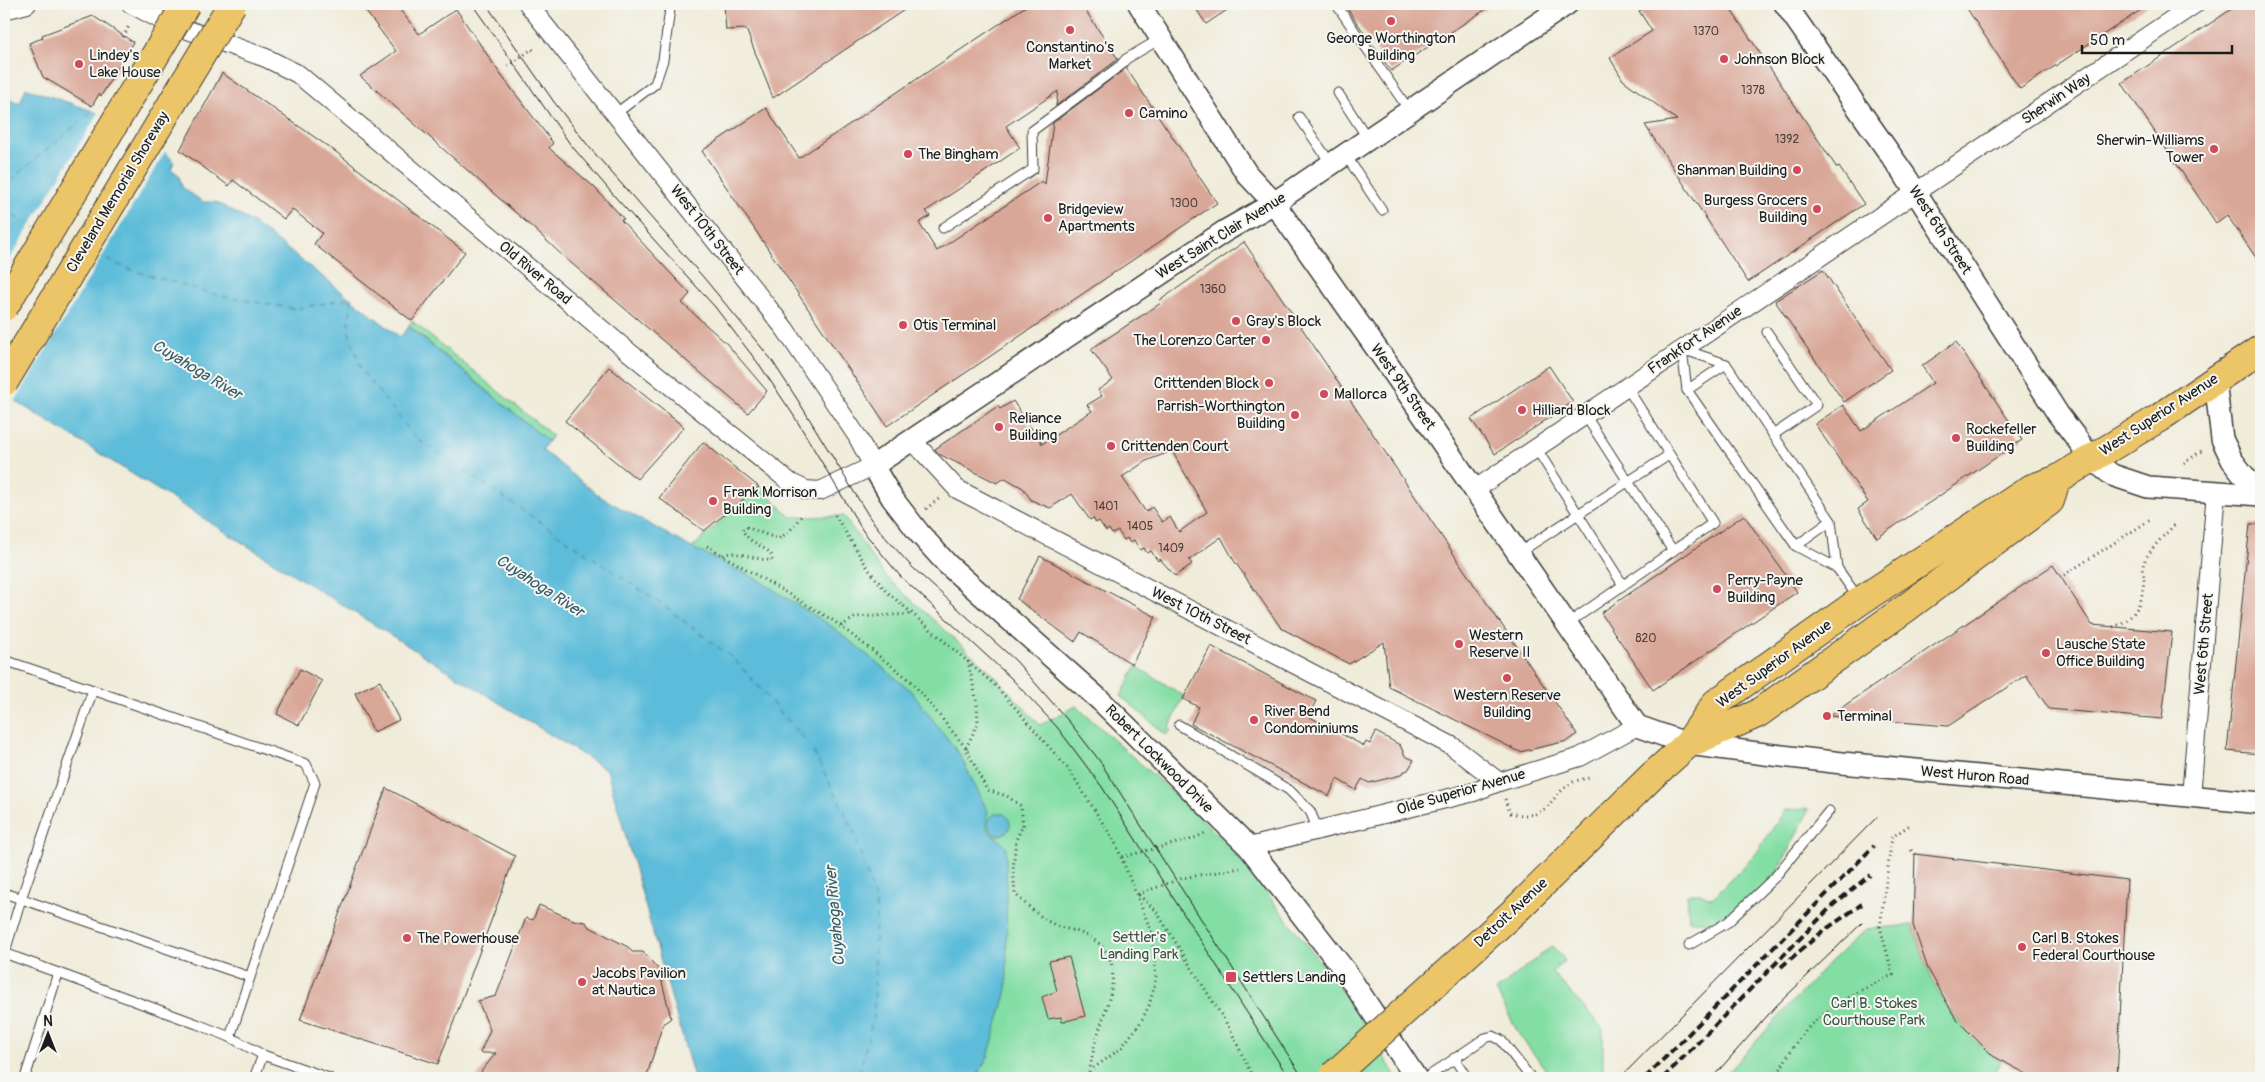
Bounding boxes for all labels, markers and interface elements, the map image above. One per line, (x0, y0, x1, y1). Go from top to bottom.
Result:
marker: George Worthington Building (1385, 15, 1397, 27)
scale bar (2082, 22, 2232, 54)
marker: Constantino's Market (1064, 24, 1076, 36)
house number: 1370 (1693, 24, 1719, 39)
place label: George Worthington Building (1326, 29, 1456, 65)
text: 50 m (2090, 31, 2125, 50)
place label: Constantino's Market (1026, 38, 1114, 74)
place label: Lindey's Lake House (89, 46, 161, 82)
place label: Johnson Block (1734, 50, 1826, 69)
marker: Johnson Block (1718, 53, 1730, 65)
marker: Lindey's Lake House (73, 58, 85, 70)
street label: Sherwin Way (2018, 69, 2095, 129)
house number: 1378 (1741, 83, 1765, 98)
place label: Camino (1139, 104, 1188, 123)
street label: Cleveland Memorial Shoreway (62, 107, 174, 276)
marker: Camino (1123, 107, 1135, 119)
place label: Sherwin-Williams Tower (2096, 131, 2205, 167)
house number: 1392 (1775, 132, 1799, 147)
marker: Sherwin-Williams Tower (2208, 143, 2220, 155)
place label: The Bingham (918, 145, 999, 164)
marker: The Bingham (902, 148, 914, 160)
place label: Shanman Building (1676, 161, 1787, 180)
marker: Shanman Building (1791, 164, 1803, 176)
street label: West 10th Street (666, 181, 749, 280)
street label: West 6th Street (1904, 182, 1976, 279)
street label: West Saint Clair Avenue (1153, 188, 1290, 284)
place label: Burgess Grocers Building (1704, 191, 1807, 227)
house number: 1300 (1170, 196, 1198, 211)
place label: Bridgeview Apartments (1058, 200, 1135, 236)
marker: Burgess Grocers Building (1811, 203, 1823, 215)
marker: Bridgeview Apartments (1042, 212, 1054, 224)
street label: Old River Road (495, 237, 575, 309)
house number: 1360 (1200, 282, 1226, 297)
street label: Frankfort Avenue (1644, 301, 1746, 379)
place label: Gray's Block (1246, 312, 1322, 331)
marker: Gray's Block (1230, 315, 1242, 327)
place label: Otis Terminal (913, 316, 996, 335)
marker: Otis Terminal (897, 319, 909, 331)
place label: The Lorenzo Carter (1133, 331, 1257, 350)
marker: The Lorenzo Carter (1260, 334, 1272, 346)
water label: Cuyahoga River (149, 336, 247, 406)
street label: West 9th Street (1366, 340, 1440, 435)
street label: West Superior Avenue (2096, 369, 2222, 460)
place label: Crittenden Block (1154, 374, 1260, 393)
marker: Crittenden Block (1263, 377, 1275, 389)
place label: Mallorca (1334, 385, 1387, 404)
marker: Mallorca (1318, 388, 1330, 400)
place label: Parrish-Worthington Building (1156, 397, 1285, 433)
place label: Hilliard Block (1532, 401, 1611, 420)
marker: Hilliard Block (1516, 404, 1528, 416)
place label: Reliance Building (1009, 409, 1062, 445)
marker: Parrish-Worthington Building (1289, 409, 1301, 421)
place label: Rockefeller Building (1966, 420, 2037, 456)
marker: Reliance Building (993, 421, 1005, 433)
marker: Rockefeller Building (1950, 432, 1962, 444)
place label: Crittenden Court (1121, 437, 1230, 456)
marker: Crittenden Court (1105, 440, 1117, 452)
place label: Frank Morrison Building (723, 483, 817, 519)
marker: Frank Morrison Building (707, 495, 719, 507)
house number: 1401 (1094, 499, 1118, 514)
house number: 1405 (1127, 519, 1153, 534)
house number: 1409 (1158, 541, 1184, 556)
water label: Cuyahoga River (492, 550, 590, 623)
place label: Perry-Payne Building (1727, 571, 1803, 607)
street label: West 10th Street (1148, 583, 1255, 650)
marker: Perry-Payne Building (1711, 583, 1723, 595)
street label: West 6th Street (2190, 591, 2218, 696)
street label: West Superior Avenue (1713, 615, 1836, 712)
place label: Western Reserve II (1469, 626, 1530, 662)
house number: 820 (1636, 631, 1656, 646)
place label: Lausche State Office Building (2056, 635, 2146, 671)
marker: Western Reserve II (1453, 638, 1465, 650)
marker: Lausche State Office Building (2040, 647, 2052, 659)
marker: Western Reserve Building (1501, 672, 1513, 684)
place label: Western Reserve Building (1453, 686, 1561, 722)
street label: Robert Lockwood Drive (1101, 701, 1218, 818)
place label: River Bend Condominiums (1264, 702, 1359, 738)
place label: Terminal (1837, 707, 1892, 726)
marker: Terminal (1821, 710, 1833, 722)
marker: River Bend Condominiums (1248, 714, 1260, 726)
street label: West Huron Road (1920, 762, 2030, 790)
street label: Olde Superior Avenue (1395, 764, 1528, 819)
water label: Cuyahoga River (820, 863, 849, 967)
street label: Detroit Avenue (1470, 874, 1552, 952)
park label: Settler's Landing Park (1100, 928, 1179, 964)
place label: The Powerhouse (417, 929, 519, 948)
place label: Carl B. Stokes Federal Courthouse (2032, 929, 2156, 965)
marker: The Powerhouse (401, 932, 413, 944)
marker: Carl B. Stokes Federal Courthouse (2016, 941, 2028, 953)
place label: Jacobs Pavilion at Nautica (592, 964, 686, 1000)
place label: Settlers Landing (1242, 968, 1346, 987)
marker: Settlers Landing (1224, 970, 1238, 984)
marker: Jacobs Pavilion at Nautica (576, 976, 588, 988)
park label: Carl B. Stokes Courthouse Park (1823, 994, 1926, 1030)
north arrow (22, 1010, 72, 1060)
text: N (43, 1013, 53, 1030)

